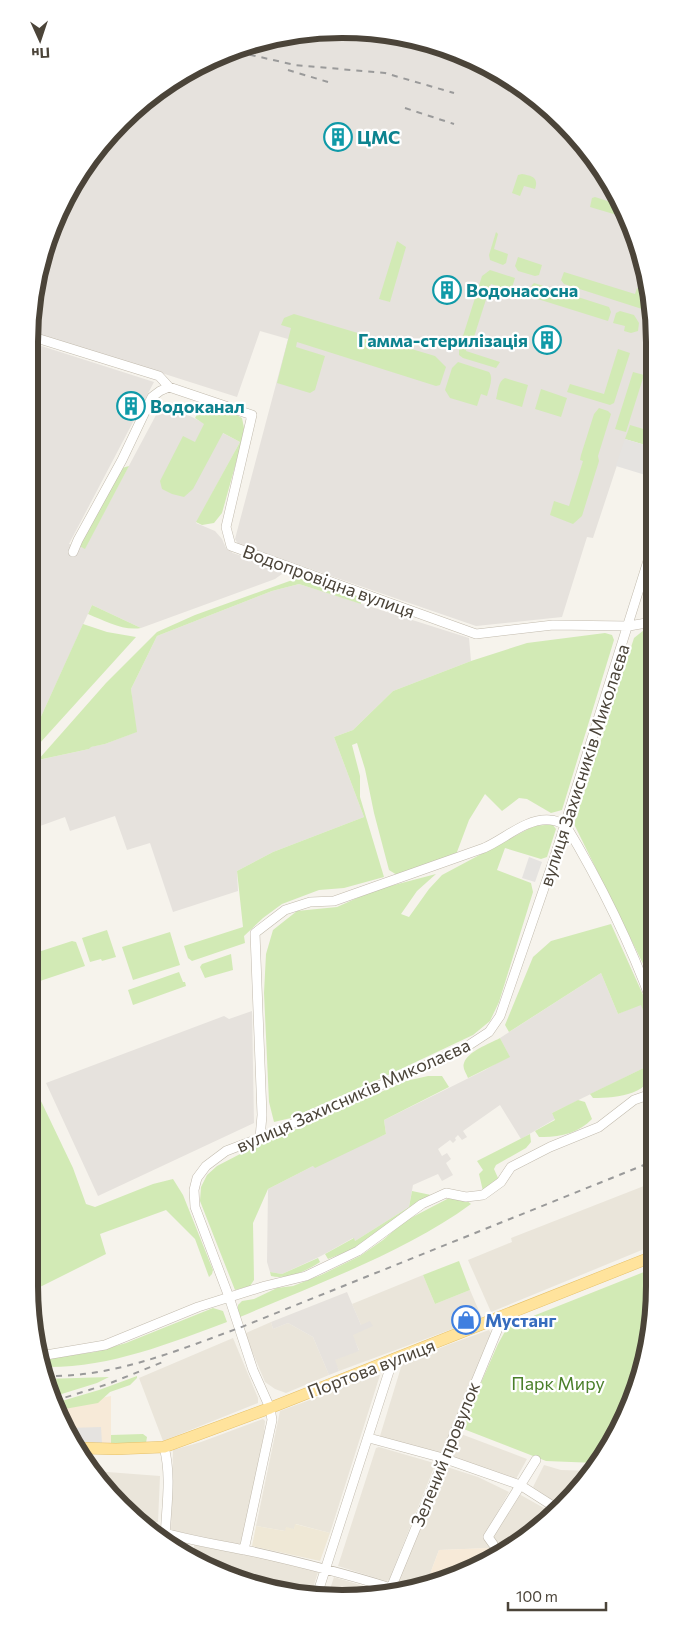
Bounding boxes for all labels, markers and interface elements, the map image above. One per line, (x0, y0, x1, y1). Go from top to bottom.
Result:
north arrow (15, 15, 65, 65)
text: Пн (31, 45, 50, 62)
building icon: ЦМС (323, 122, 353, 152)
place label: ЦМС (357, 126, 400, 148)
building icon: Водонасосна (432, 275, 462, 305)
place label: Водонасосна (466, 279, 578, 301)
building icon: Гамма-стерилізація (532, 325, 562, 355)
place label: Гамма-стерилізація (358, 329, 528, 351)
building icon: Водоканал (116, 391, 146, 421)
place label: Водоканал (150, 395, 245, 417)
street label: Водопровідна вулиця (240, 540, 418, 622)
street label: вулиця Захисників Миколаєва (534, 641, 634, 889)
street label: вулиця Захисників Миколаєва (233, 1033, 473, 1157)
shop icon: Мустанг (451, 1305, 481, 1335)
place label: Мустанг (485, 1309, 556, 1331)
street label: Портова вулиця (304, 1334, 438, 1402)
park label: Парк Миру (511, 1372, 605, 1394)
street label: Зелений провулок (406, 1378, 484, 1530)
scale bar (508, 1580, 606, 1612)
text: 100 m (516, 1587, 558, 1605)

